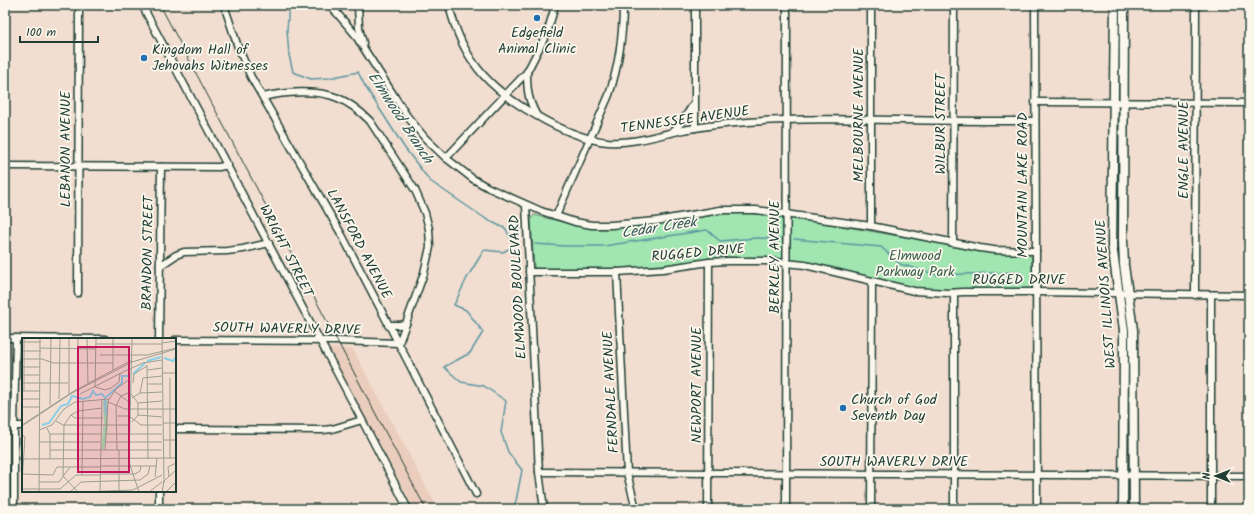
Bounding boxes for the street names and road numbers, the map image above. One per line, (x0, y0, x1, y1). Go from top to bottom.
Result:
street label: MELBOURNE AVENUE (848, 47, 870, 182)
street label: WILBUR STREET (930, 72, 952, 174)
street label: LEBANON AVENUE (55, 90, 77, 207)
street label: TENNESSEE AVENUE (619, 100, 752, 140)
street label: ENGLE AVENUE (1173, 100, 1195, 199)
street label: MOUNTAIN LAKE ROAD (1012, 112, 1034, 258)
street label: LANSFORD AVENUE (321, 185, 398, 304)
street label: BRANDON STREET (136, 194, 160, 311)
street label: BERKLEY AVENUE (764, 200, 786, 314)
street label: WRIGHT STREET (253, 201, 320, 303)
street label: ELMWOOD BOULEVARD (503, 214, 533, 360)
street label: WEST ILLINOIS AVENUE (1090, 218, 1122, 369)
street label: RUGGED DRIVE (650, 238, 746, 268)
street label: RUGGED DRIVE (972, 269, 1067, 291)
street label: SOUTH WAVERLY DRIVE (212, 317, 362, 341)
street label: NEWPORT AVENUE (686, 326, 708, 443)
street label: FERNDALE AVENUE (597, 330, 625, 454)
street label: SOUTH WAVERLY DRIVE (820, 451, 969, 473)

